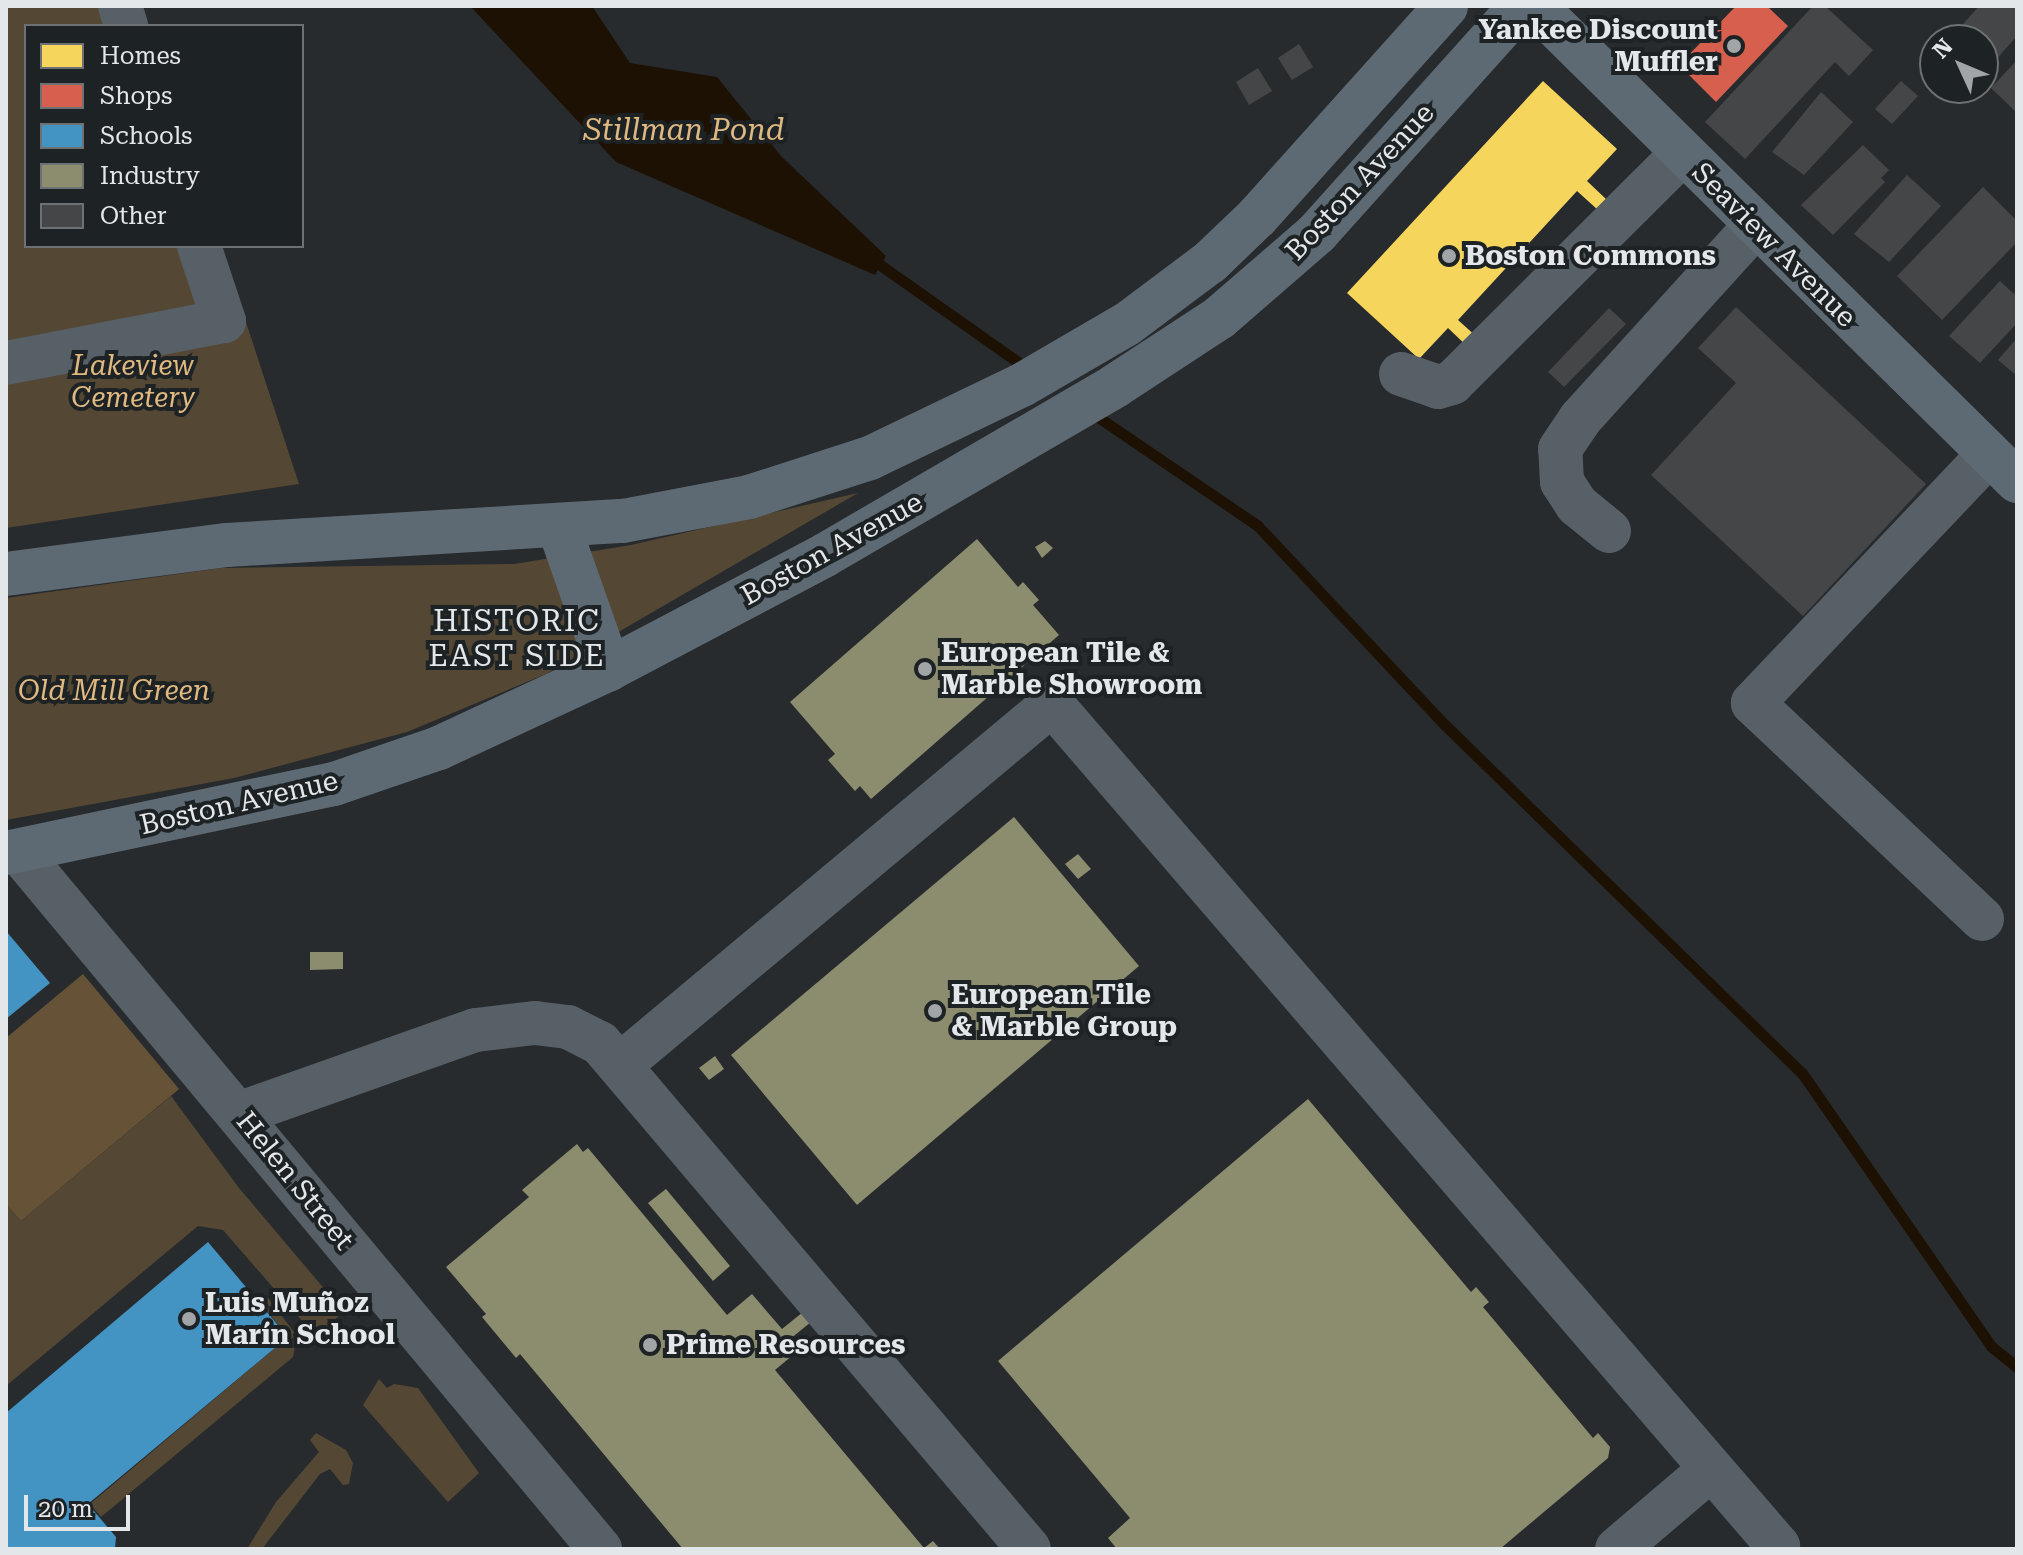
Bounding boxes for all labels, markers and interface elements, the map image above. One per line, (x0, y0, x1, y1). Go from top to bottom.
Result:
place label: Yankee Discount Muffler (1479, 13, 1718, 79)
legend (24, 24, 304, 248)
north arrow (1919, 24, 1999, 104)
text: N (1928, 34, 1958, 63)
marker: Yankee Discount Muffler (1725, 37, 1743, 55)
text: Homes (100, 42, 181, 70)
text: Shops (100, 82, 172, 110)
street label: Boston Avenue (1279, 97, 1441, 267)
water label: Stillman Pond (584, 112, 784, 148)
text: Schools (100, 122, 193, 150)
street label: Seaview Avenue (1685, 156, 1863, 334)
text: Industry (100, 162, 200, 190)
text: Other (100, 202, 167, 230)
place label: Boston Commons (1465, 239, 1716, 273)
marker: Boston Commons (1440, 247, 1458, 265)
park label: Lakeview Cemetery (71, 349, 195, 415)
street label: Boston Avenue (735, 485, 929, 613)
district label: HISTORIC EAST SIDE (428, 603, 606, 674)
place label: European Tile & Marble Showroom (941, 636, 1202, 702)
marker: European Tile & Marble Showroom (916, 660, 934, 678)
park label: Old Mill Green (18, 674, 210, 708)
street label: Boston Avenue (137, 764, 341, 842)
place label: European Tile & Marble Group (951, 978, 1177, 1044)
marker: European Tile & Marble Group (926, 1002, 944, 1020)
street label: Helen Street (229, 1105, 361, 1257)
place label: Luis Muñoz Marín School (205, 1286, 395, 1352)
marker: Luis Muñoz Marín School (180, 1310, 198, 1328)
place label: Prime Resources (666, 1328, 905, 1362)
marker: Prime Resources (641, 1336, 659, 1354)
scale bar (28, 1479, 134, 1529)
text: 20 m (38, 1495, 93, 1523)

